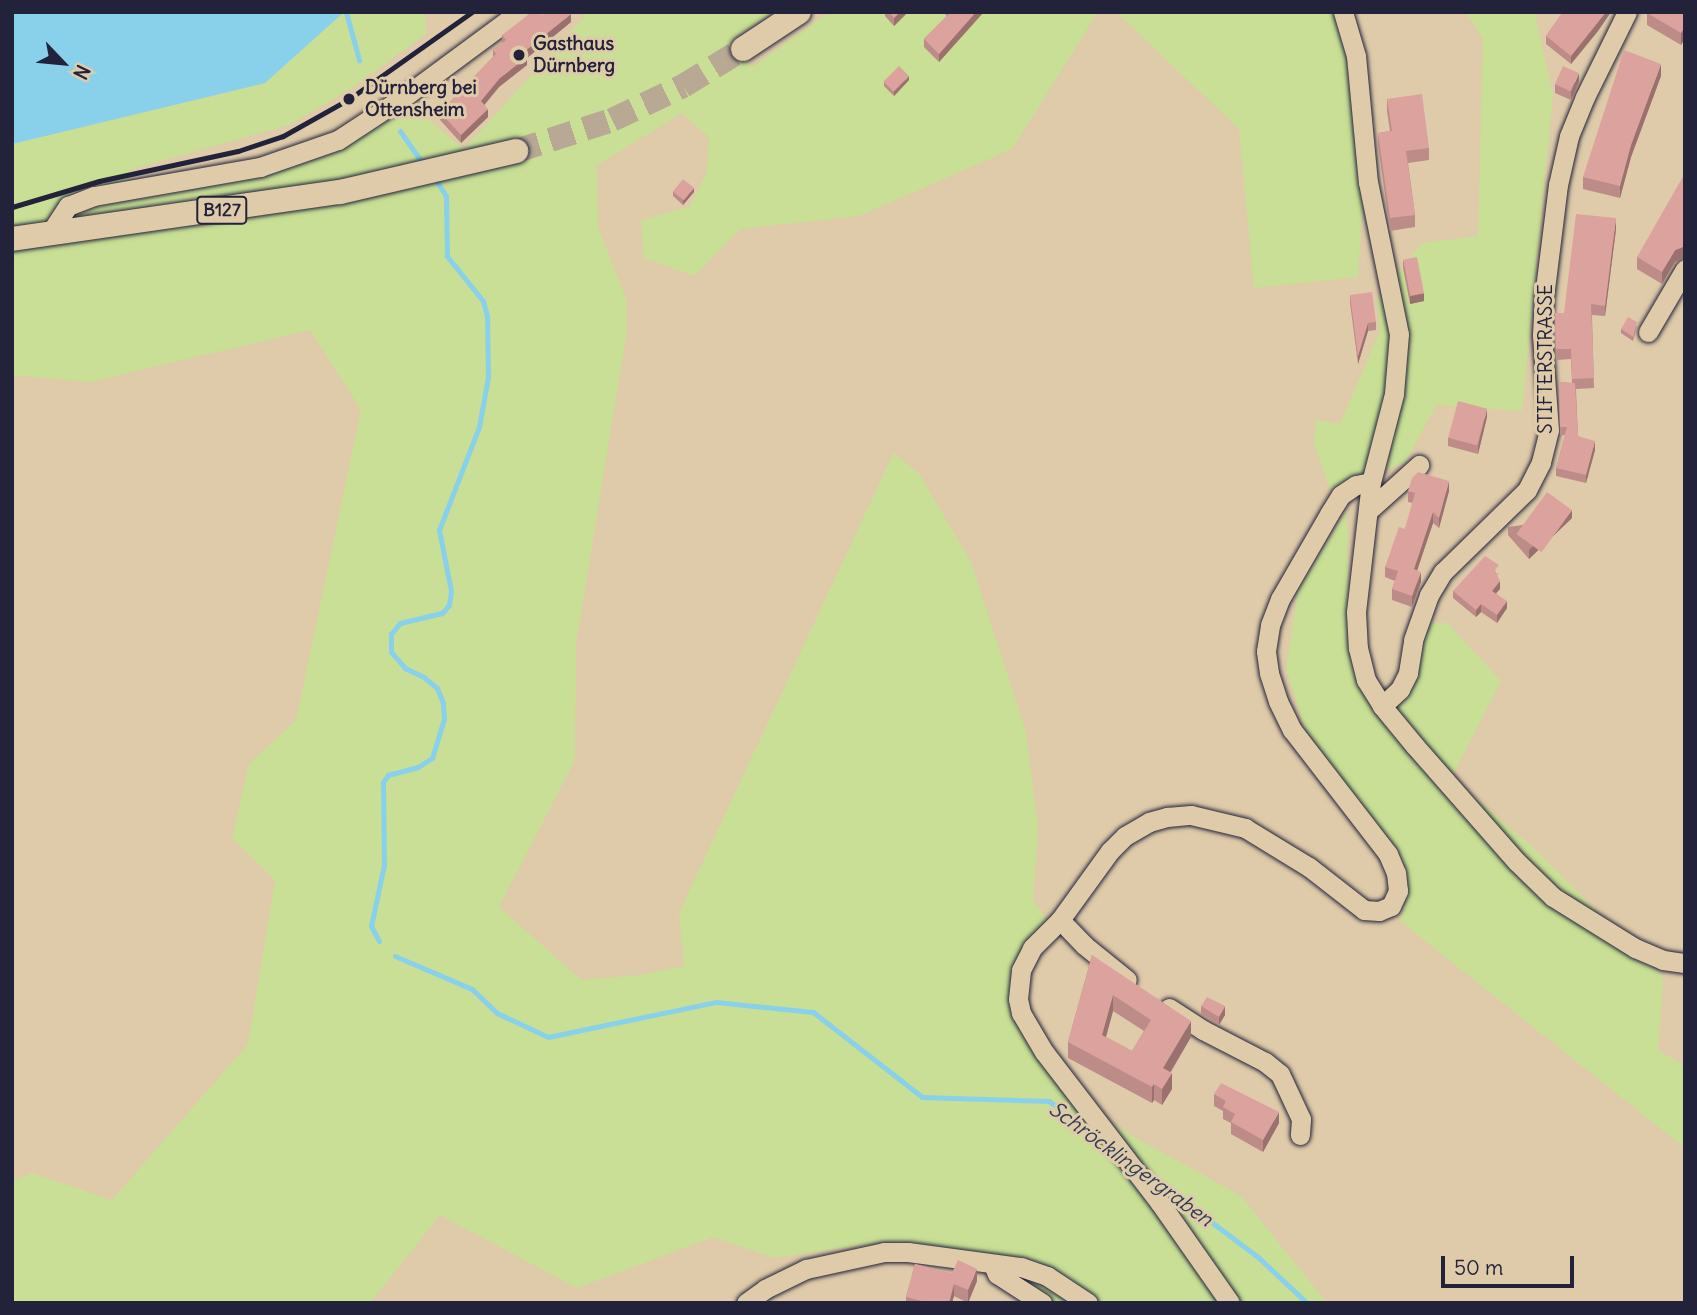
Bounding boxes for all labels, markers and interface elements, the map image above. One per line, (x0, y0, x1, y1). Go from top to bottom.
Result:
north arrow (28, 28, 98, 98)
place label: Gasthaus Dürnberg (533, 33, 615, 77)
marker: Gasthaus Dürnberg (511, 47, 527, 63)
text: N (68, 61, 96, 83)
place label: Dürnberg bei Ottensheim (365, 77, 477, 121)
marker: Dürnberg bei Ottensheim (339, 89, 359, 109)
road number: B127 (196, 196, 248, 224)
street label: STIFTERSTRASSE (1535, 284, 1557, 434)
water label: Schröcklingergraben (1044, 1096, 1218, 1232)
scale bar (1445, 1242, 1578, 1286)
text: 50 m (1454, 1254, 1503, 1281)

